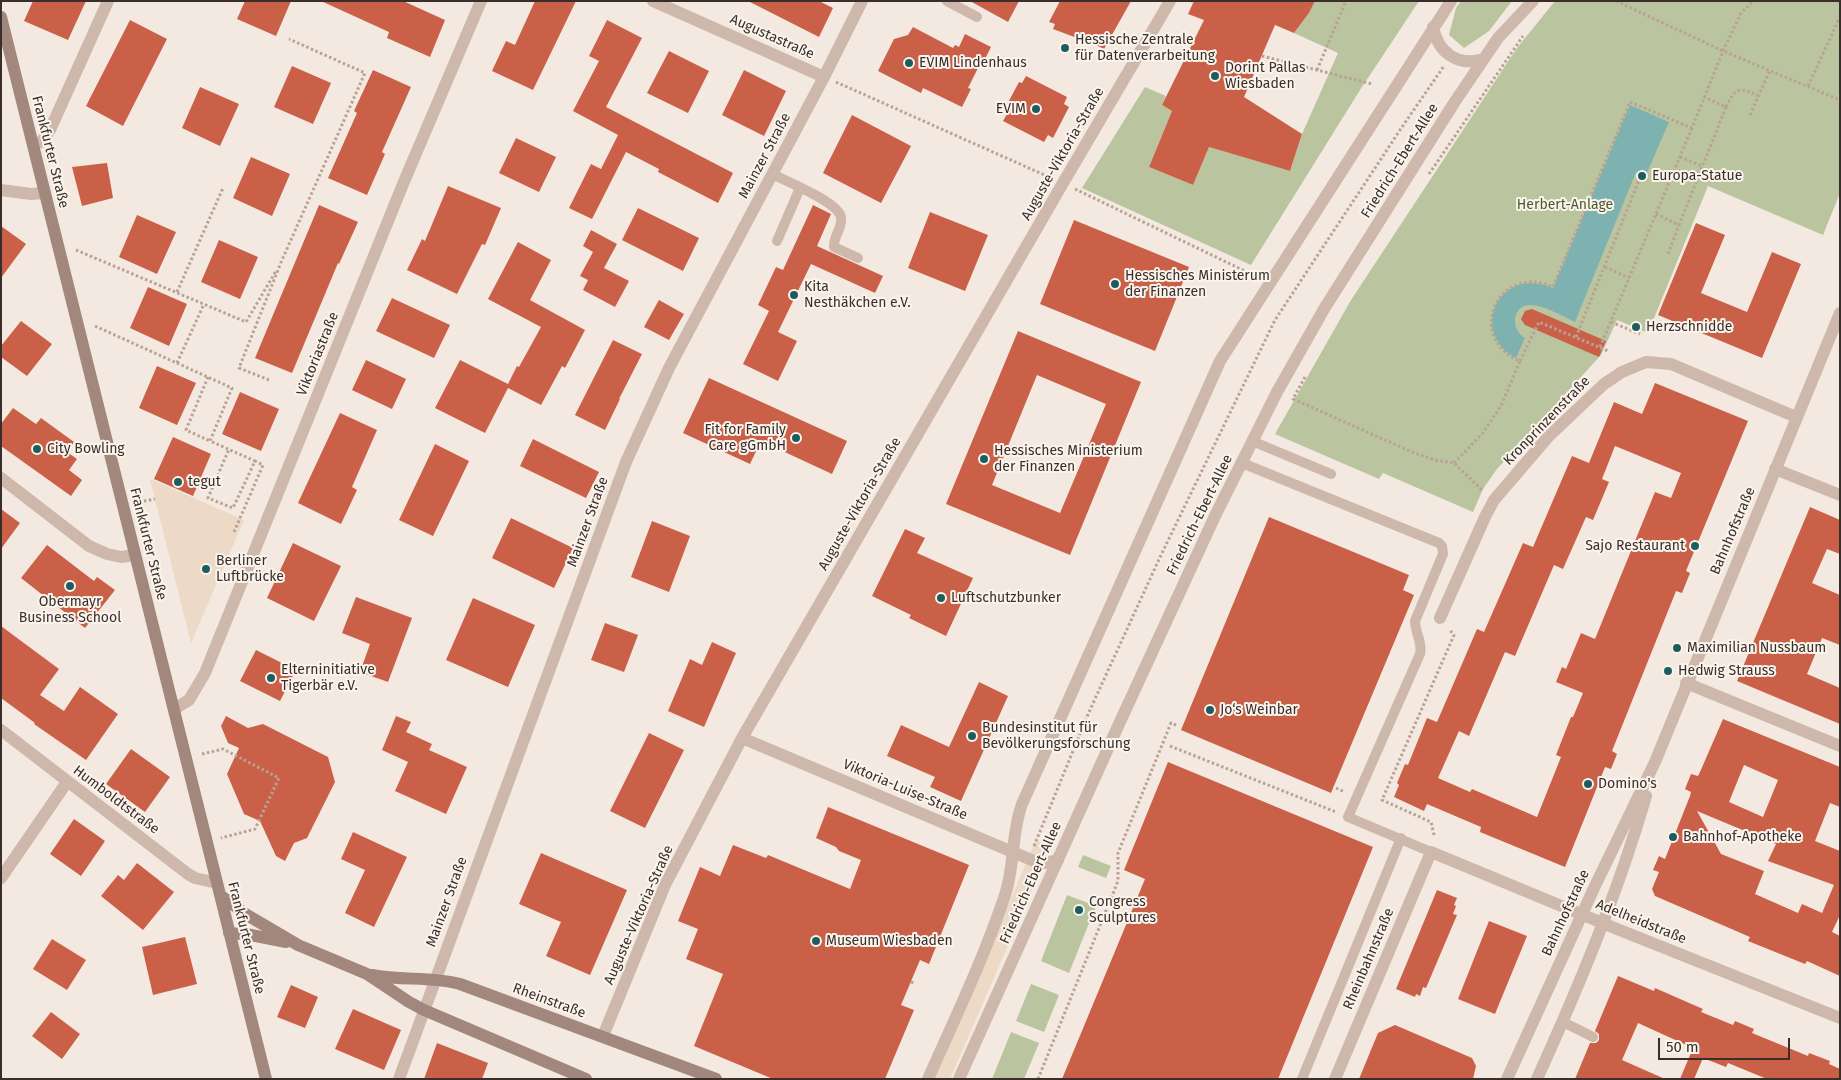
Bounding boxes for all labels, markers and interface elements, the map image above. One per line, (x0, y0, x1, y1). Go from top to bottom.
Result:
street label: Augustastraße (727, 11, 817, 63)
place label: Hessische Zentrale für Datenverarbeitung (1075, 32, 1215, 64)
marker: Hessische Zentrale für Datenverarbeitung (1059, 42, 1071, 54)
place label: EVIM Lindenhaus (919, 55, 1027, 71)
marker: EVIM Lindenhaus (903, 57, 915, 69)
place label: Dorint Pallas Wiesbaden (1225, 60, 1305, 92)
marker: Dorint Pallas Wiesbaden (1209, 70, 1221, 82)
street label: Auguste-Viktoria-Straße (1018, 85, 1108, 223)
street label: Frankfurter Straße (28, 94, 72, 210)
place label: EVIM (996, 101, 1026, 117)
street label: Friedrich-Ebert-Allee (1358, 101, 1442, 221)
marker: EVIM (1030, 103, 1042, 115)
street label: Mainzer Straße (735, 110, 795, 202)
place label: Europa-Statue (1652, 168, 1742, 184)
marker: Europa-Statue (1636, 170, 1648, 182)
park label: Herbert-Anlage (1517, 197, 1613, 213)
place label: Hessisches Ministerum der Finanzen (1125, 268, 1270, 300)
marker: Hessisches Ministerum der Finanzen (1109, 278, 1121, 290)
place label: Kita Nesthäkchen e.V. (804, 279, 911, 312)
marker: Kita Nesthäkchen e.V. (788, 289, 800, 301)
street label: Viktoriastraße (294, 310, 342, 398)
place label: Herzschnidde (1646, 319, 1732, 335)
marker: Herzschnidde (1630, 321, 1642, 333)
street label: Kronprinzenstraße (1500, 373, 1594, 469)
place label: Fit for Family Care gGmbH (705, 422, 786, 454)
marker: Fit for Family Care gGmbH (790, 432, 802, 444)
street label: Auguste-Viktoria-Straße (815, 435, 905, 573)
place label: City Bowling (47, 441, 125, 457)
marker: City Bowling (31, 443, 43, 455)
place label: Hessisches Ministerium der Finanzen (994, 443, 1143, 476)
street label: Friedrich-Ebert-Allee (1164, 452, 1236, 578)
marker: Hessisches Ministerium der Finanzen (978, 453, 990, 465)
place label: tegut (188, 474, 221, 490)
street label: Mainzer Straße (564, 475, 612, 569)
marker: tegut (172, 476, 184, 488)
street label: Bahnhofstraße (1707, 485, 1759, 577)
street label: Frankfurter Straße (126, 486, 170, 602)
place label: Sajo Restaurant (1585, 538, 1685, 554)
marker: Sajo Restaurant (1689, 540, 1701, 552)
place label: Berliner Luftbrücke (216, 553, 284, 586)
marker: Berliner Luftbrücke (200, 563, 212, 575)
marker: Obermayr Business School (64, 580, 76, 592)
place label: Luftschutzbunker (951, 590, 1061, 606)
marker: Luftschutzbunker (935, 592, 947, 604)
place label: Obermayr Business School (19, 594, 121, 626)
place label: Maximilian Nussbaum (1687, 640, 1826, 656)
marker: Maximilian Nussbaum (1671, 642, 1683, 654)
place label: Elterninitiative Tigerbär e.V. (281, 662, 375, 694)
place label: Hedwig Strauss (1678, 663, 1775, 679)
marker: Hedwig Strauss (1662, 665, 1674, 677)
marker: Elterninitiative Tigerbär e.V. (265, 672, 277, 684)
place label: Jo‘s Weinbar (1220, 702, 1298, 718)
marker: Jo‘s Weinbar (1204, 704, 1216, 716)
place label: Bundesinstitut für Bevölkerungsforschung (982, 720, 1130, 752)
marker: Bundesinstitut für Bevölkerungsforschung (966, 730, 978, 742)
street label: Viktoria-Luise-Straße (840, 756, 970, 824)
street label: Humboldtstraße (70, 762, 162, 838)
place label: Domino's (1598, 776, 1657, 792)
marker: Domino's (1582, 778, 1594, 790)
street label: Friedrich-Ebert-Allee (997, 819, 1065, 947)
place label: Bahnhof-Apotheke (1683, 829, 1802, 845)
marker: Bahnhof-Apotheke (1667, 831, 1679, 843)
street label: Auguste-Viktoria-Straße (601, 843, 677, 987)
street label: Mainzer Straße (423, 855, 471, 949)
street label: Bahnhofstraße (1539, 867, 1593, 959)
street label: Frankfurter Straße (224, 880, 268, 996)
place label: Congress Sculptures (1089, 894, 1156, 926)
street label: Adelheidstraße (1593, 896, 1689, 948)
marker: Congress Sculptures (1073, 904, 1085, 916)
street label: Rheinbahnstraße (1340, 906, 1398, 1012)
place label: Museum Wiesbaden (826, 933, 953, 949)
marker: Museum Wiesbaden (810, 935, 822, 947)
street label: Rheinstraße (510, 980, 588, 1022)
scale bar (1661, 1028, 1794, 1060)
text: 50 m (1666, 1038, 1699, 1056)

